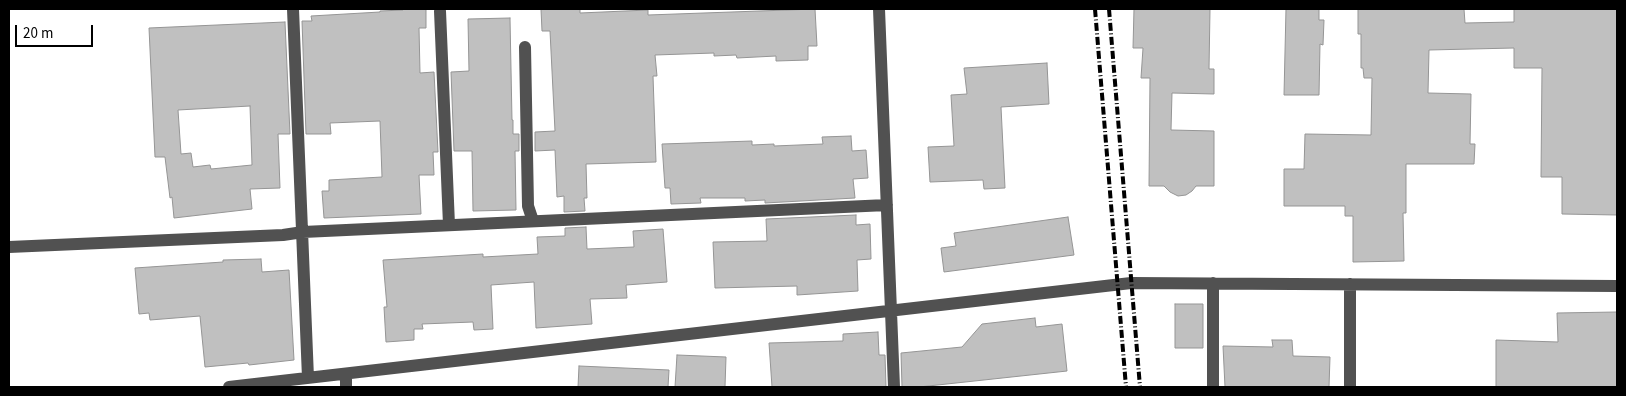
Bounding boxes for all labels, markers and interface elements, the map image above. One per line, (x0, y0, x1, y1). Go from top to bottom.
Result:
scale bar (18, 15, 95, 47)
text: 20 m (23, 23, 53, 44)

